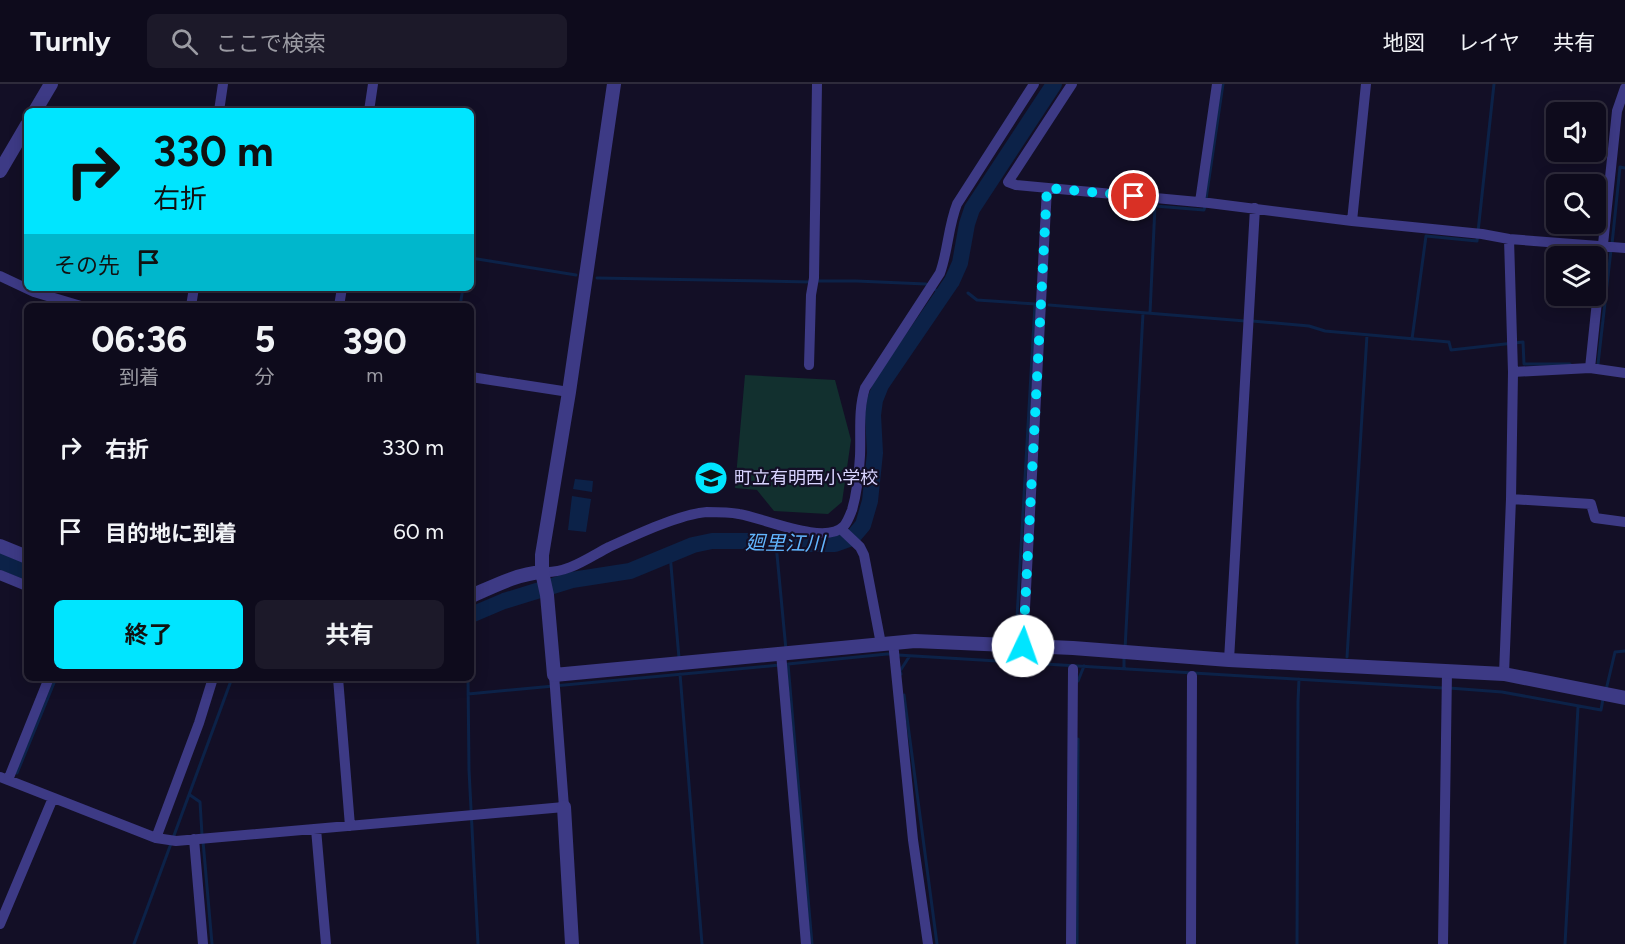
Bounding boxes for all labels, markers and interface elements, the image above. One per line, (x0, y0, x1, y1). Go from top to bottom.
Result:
search box (147, 14, 567, 68)
text: Turnly (30, 24, 111, 58)
icon: search (168, 25, 201, 58)
text: ここで検索 (216, 30, 326, 57)
text: 地図 (1383, 30, 1425, 55)
text: レイヤ (1458, 30, 1520, 55)
text: 共有 (1553, 30, 1595, 55)
map controls (1546, 102, 1606, 306)
button: sound (1546, 102, 1606, 162)
text: 330 m (153, 126, 274, 177)
icon: right (54, 132, 132, 210)
pin (1108, 170, 1159, 221)
button: search (1546, 174, 1606, 234)
icon: arrive (1117, 179, 1150, 212)
text: 右折 (153, 182, 207, 215)
icon: arrive (132, 246, 165, 279)
button: layers (1546, 246, 1606, 306)
text: その先 (54, 252, 120, 279)
text: 06:36 (91, 318, 187, 361)
text: 5 (254, 318, 275, 361)
text: 390 (343, 320, 407, 363)
text: m (366, 363, 383, 387)
text: 到着 (119, 365, 159, 389)
text: 分 (255, 365, 275, 389)
icon: right (54, 431, 87, 464)
text: 330 m (382, 434, 444, 461)
text: 右折 (105, 436, 149, 463)
school or university icon: 町立有明西小学校 (693, 460, 729, 496)
place label: 町立有明西小学校 (734, 467, 878, 489)
icon: arrive (54, 515, 87, 548)
text: 60 m (393, 518, 444, 545)
text: 目的地に到着 (105, 520, 237, 547)
water label: 廻里江川 (745, 530, 827, 556)
button: 終了 (54, 600, 243, 669)
button: 共有 (255, 600, 444, 669)
position arrow (991, 614, 1055, 678)

